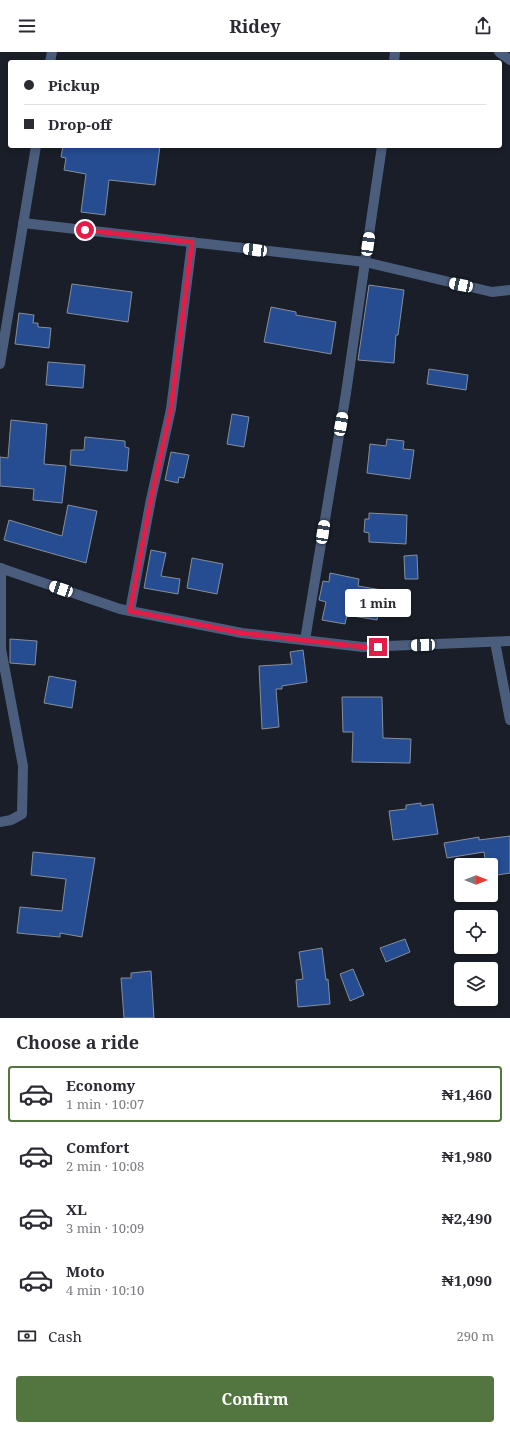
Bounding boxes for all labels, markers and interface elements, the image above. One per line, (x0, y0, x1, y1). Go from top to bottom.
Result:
text: Ridey (229, 14, 281, 38)
icon: menu (16, 15, 38, 37)
icon: share (472, 15, 494, 37)
text: Pickup (48, 75, 100, 95)
text: Drop-off (48, 114, 112, 134)
route start (76, 221, 94, 239)
car (360, 231, 376, 257)
car (242, 243, 268, 257)
car (448, 277, 474, 293)
car (333, 411, 349, 437)
car (315, 519, 331, 545)
car (48, 579, 74, 599)
callout: 1 min (345, 589, 411, 617)
text: 1 min (360, 594, 396, 612)
route end (369, 638, 387, 656)
car (411, 639, 435, 651)
north arrow (454, 858, 498, 902)
map controls (454, 858, 498, 1006)
button: locate (454, 910, 498, 954)
button: layers (454, 962, 498, 1006)
text: Choose a ride (16, 1030, 139, 1054)
text: Economy (66, 1075, 135, 1095)
icon: car (18, 1076, 54, 1112)
text: ₦1,460 (442, 1084, 492, 1104)
text: 1 min · 10:07 (66, 1095, 144, 1113)
text: Comfort (66, 1137, 129, 1157)
icon: car (18, 1138, 54, 1174)
text: ₦1,980 (442, 1146, 492, 1166)
text: 2 min · 10:08 (66, 1157, 144, 1175)
text: XL (66, 1199, 87, 1219)
icon: car (18, 1200, 54, 1236)
text: ₦2,490 (442, 1208, 492, 1228)
text: 3 min · 10:09 (66, 1219, 144, 1237)
text: Moto (66, 1261, 105, 1281)
icon: car (18, 1262, 54, 1298)
text: ₦1,090 (442, 1270, 492, 1290)
text: 4 min · 10:10 (66, 1281, 144, 1299)
icon: cash (16, 1325, 38, 1347)
text: Cash (48, 1326, 82, 1346)
text: 290 m (457, 1327, 494, 1345)
button: Confirm (16, 1376, 494, 1422)

